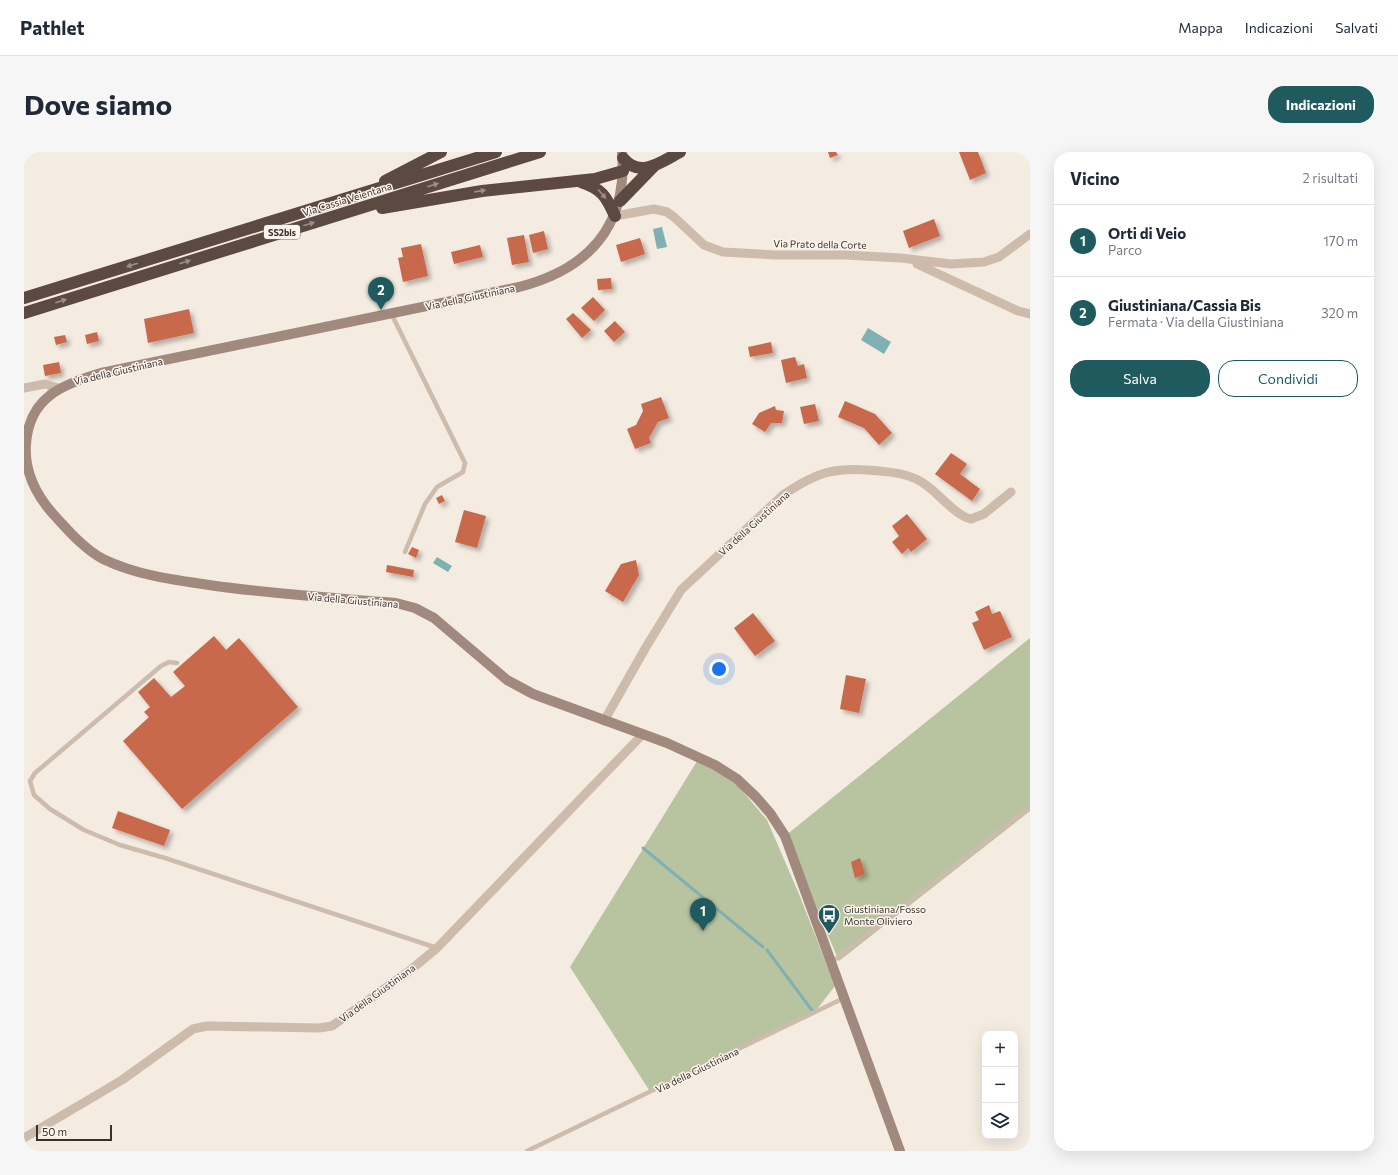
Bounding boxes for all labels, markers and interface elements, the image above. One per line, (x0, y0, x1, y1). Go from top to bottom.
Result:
text: Pathlet (20, 16, 85, 39)
text: Mappa (1178, 19, 1223, 36)
text: Indicazioni (1245, 19, 1313, 36)
text: Salvati (1335, 19, 1378, 36)
button: Indicazioni (1268, 86, 1374, 123)
text: Dove siamo (24, 87, 172, 121)
text: Vicino (1070, 168, 1120, 189)
text: 2 risultati (1302, 170, 1358, 186)
street label: Via Cassia Veientana (301, 180, 393, 218)
one-way arrow (428, 182, 440, 188)
one-way arrow (474, 188, 486, 194)
one-way arrow (597, 189, 606, 198)
one-way arrow (304, 221, 316, 227)
text: Orti di Veio (1108, 224, 1186, 242)
road number: SS2bis (264, 225, 300, 239)
text: 1 (1080, 233, 1086, 249)
text: 170 m (1323, 233, 1358, 249)
street label: Via Prato della Corte (773, 237, 867, 251)
text: Parco (1108, 242, 1142, 258)
one-way arrow (180, 259, 192, 265)
one-way arrow (126, 262, 138, 268)
pin: 2 (368, 277, 394, 310)
street label: Via della Giustiniana (424, 282, 516, 312)
text: Giustiniana/Cassia Bis (1108, 296, 1261, 314)
one-way arrow (56, 298, 68, 304)
text: 2 (1079, 305, 1087, 321)
text: 320 m (1321, 305, 1358, 321)
text: Fermata · Via della Giustiniana (1108, 314, 1284, 330)
street label: Via della Giustiniana (72, 355, 164, 387)
button: Salva (1070, 360, 1210, 397)
button: Condividi (1218, 360, 1358, 397)
street label: Via della Giustiniana (716, 488, 792, 558)
street label: Via della Giustiniana (307, 590, 399, 610)
your location (709, 659, 729, 679)
pin: 1 (690, 898, 716, 931)
bus stop icon: Giustiniana/Fosso Monte Oliviero (816, 902, 842, 935)
place label: Giustiniana/Fosso Monte Oliviero (844, 903, 926, 927)
street label: Via della Giustiniana (337, 961, 417, 1025)
map controls (982, 1031, 1018, 1139)
button: + (982, 1031, 1018, 1067)
street label: Via della Giustiniana (653, 1045, 741, 1095)
button: − (982, 1067, 1018, 1103)
button: layers (982, 1103, 1018, 1139)
scale bar (36, 1123, 112, 1142)
text: 50 m (42, 1125, 67, 1138)

